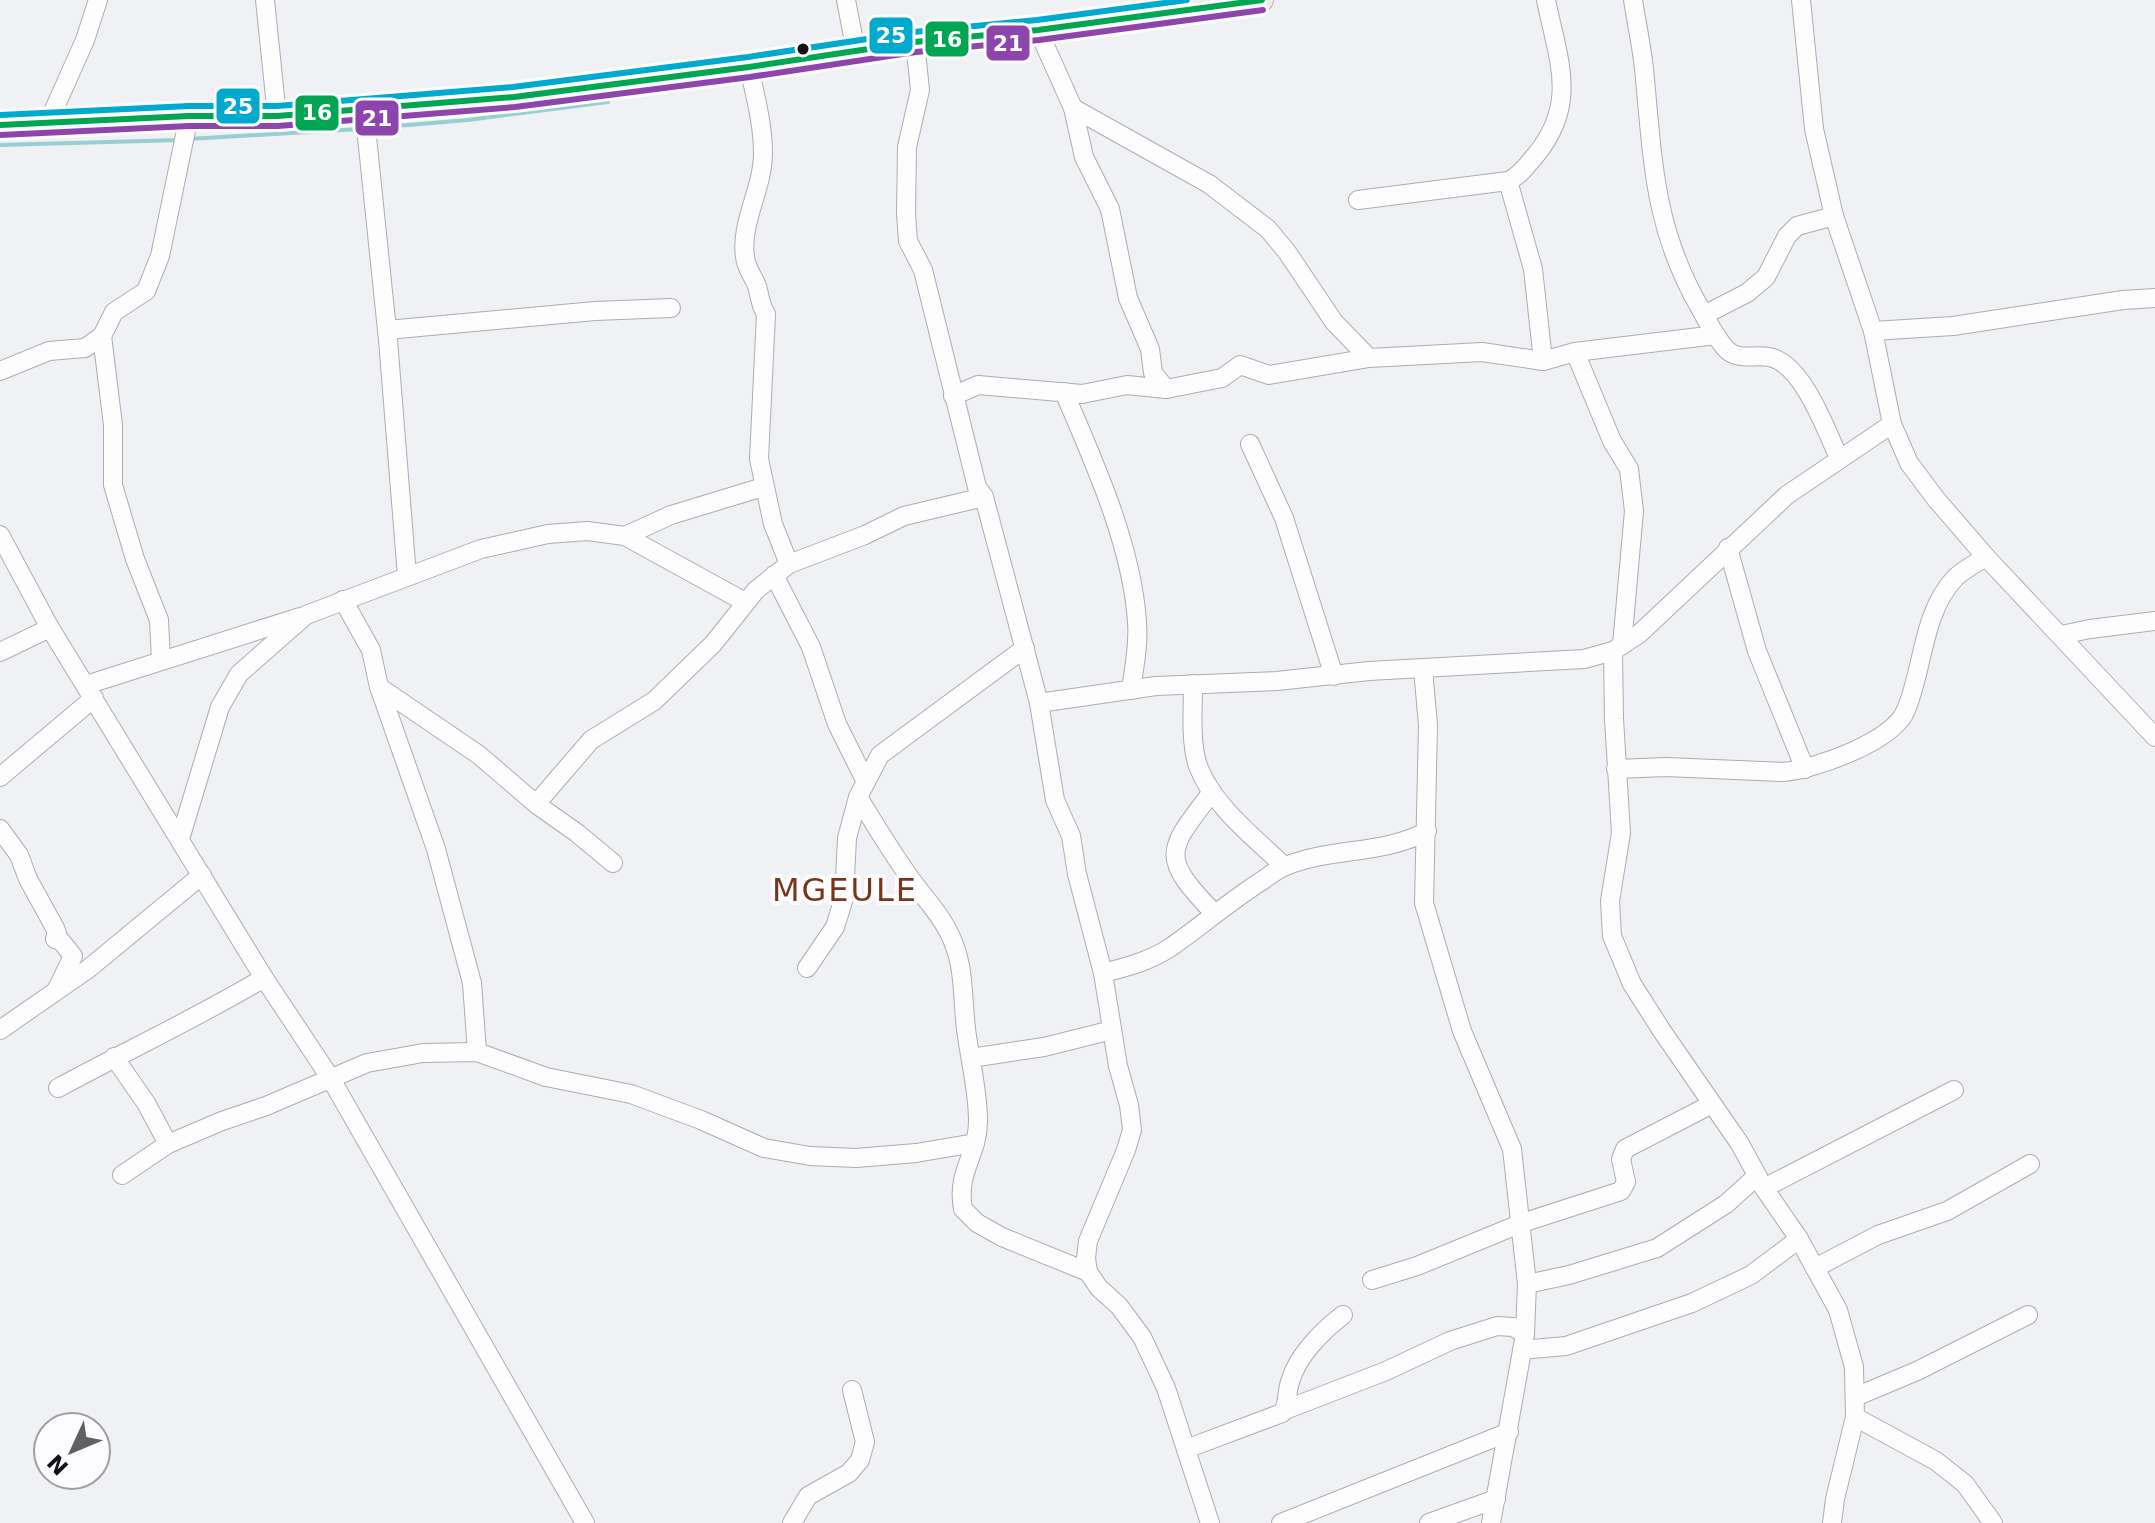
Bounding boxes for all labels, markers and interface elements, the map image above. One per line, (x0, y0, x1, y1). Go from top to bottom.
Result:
line badge: 25 (868, 16, 914, 55)
line badge: 16 (924, 20, 970, 58)
text: 25 (876, 23, 906, 48)
line badge: 21 (985, 24, 1031, 62)
text: 16 (932, 27, 962, 52)
text: 21 (993, 31, 1023, 56)
unlabelled marker (795, 41, 811, 57)
line badge: 25 (215, 87, 261, 125)
text: 25 (223, 94, 253, 119)
line badge: 16 (294, 94, 340, 132)
line badge: 21 (354, 99, 400, 137)
text: 16 (302, 100, 332, 125)
text: 21 (362, 106, 392, 131)
district label: MGEULE (772, 871, 918, 909)
north arrow (32, 1411, 112, 1491)
text: N (43, 1449, 73, 1480)

